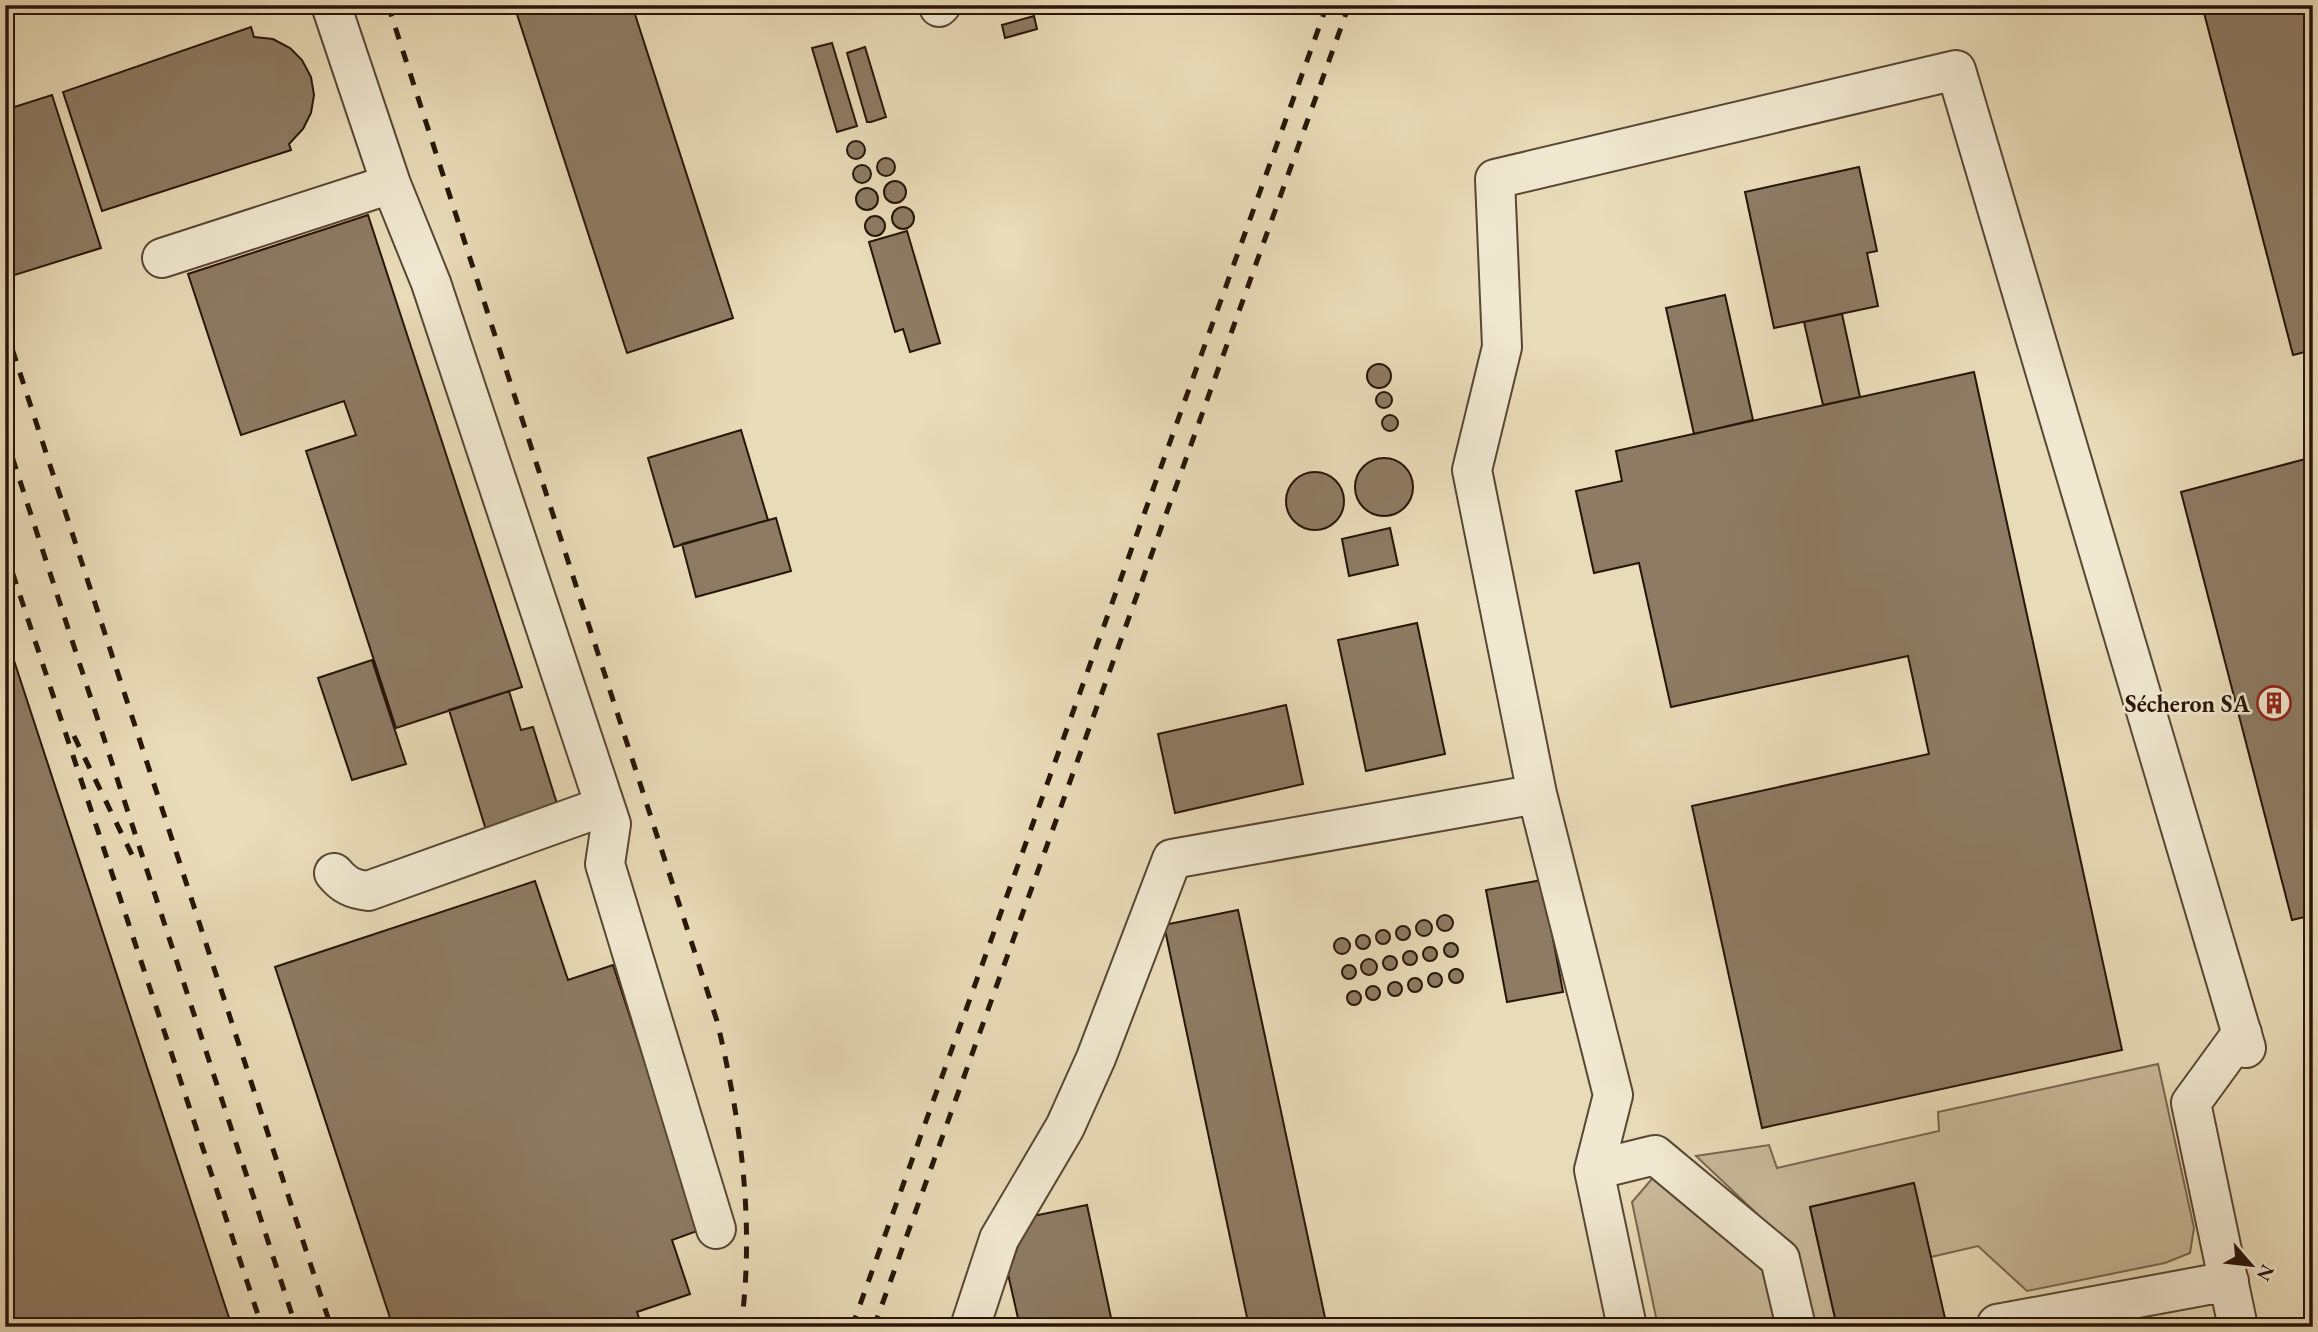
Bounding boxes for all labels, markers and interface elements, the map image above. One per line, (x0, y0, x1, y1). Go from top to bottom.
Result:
building icon: Sécheron SA (2255, 684, 2293, 722)
place label: Sécheron SA (2125, 688, 2251, 719)
north arrow (2216, 1230, 2286, 1300)
text: N (2251, 1260, 2280, 1286)

